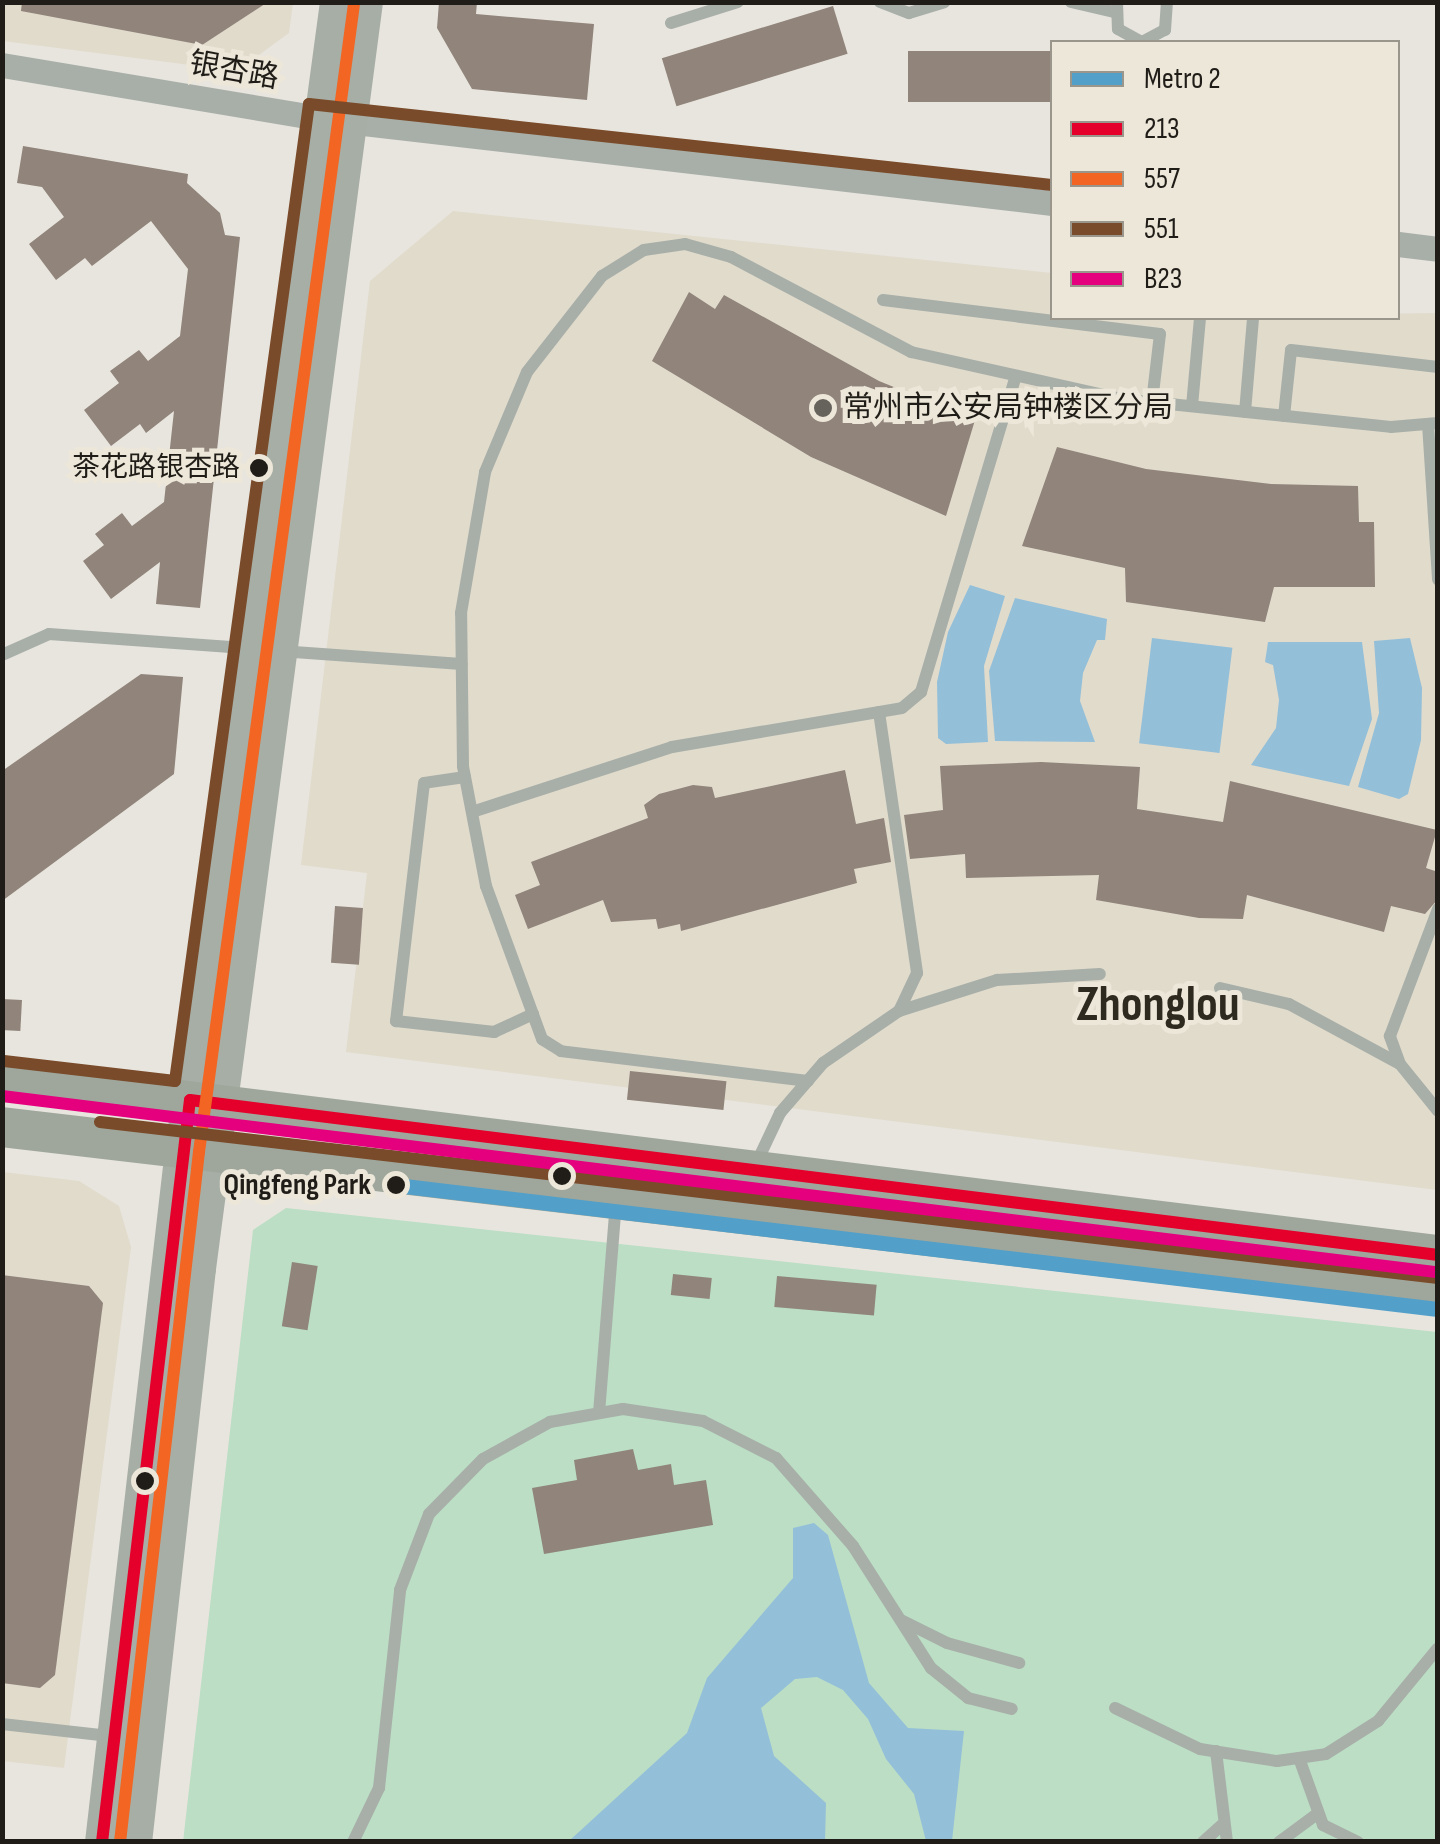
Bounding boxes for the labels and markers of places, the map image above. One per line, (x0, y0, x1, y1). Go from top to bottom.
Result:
place label: 常州市公安局钟楼区分局 (843, 390, 1173, 426)
marker: 常州市公安局钟楼区分局 (812, 397, 834, 419)
place label: 茶花路银杏路 (72, 451, 240, 485)
marker: 茶花路银杏路 (249, 458, 269, 478)
unlabelled marker (552, 1166, 572, 1186)
place label: Qingfeng Park (224, 1167, 371, 1203)
marker: Qingfeng Park (380, 1169, 412, 1201)
unlabelled marker (135, 1471, 155, 1491)

